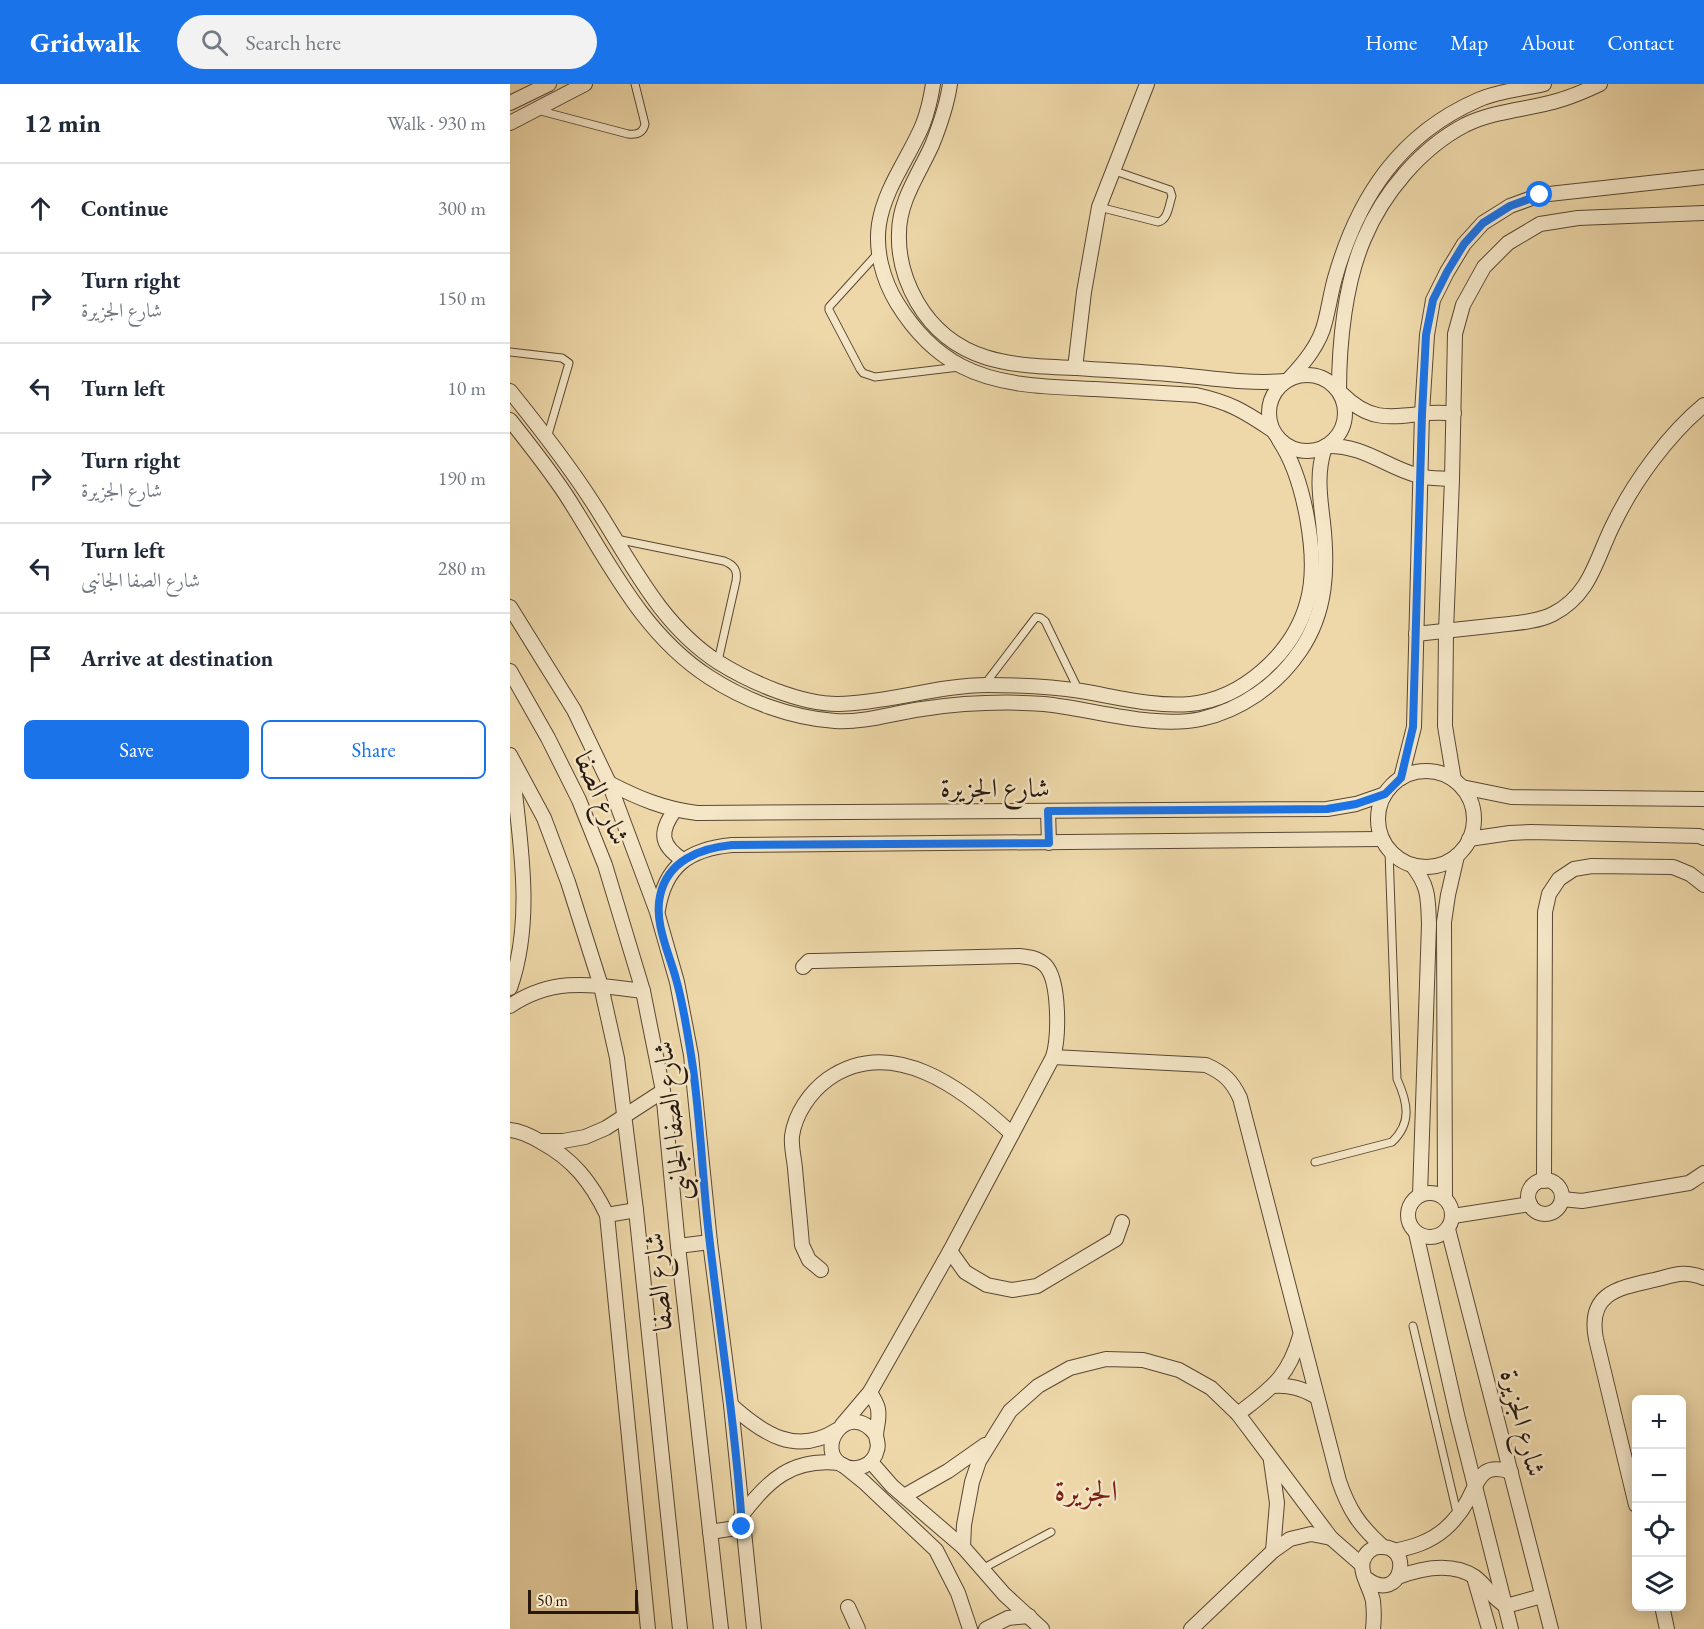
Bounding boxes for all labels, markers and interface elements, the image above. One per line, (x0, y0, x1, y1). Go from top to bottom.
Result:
search box (177, 15, 597, 69)
text: Gridwalk (30, 24, 141, 60)
icon: search (198, 26, 231, 59)
text: Search here (246, 28, 341, 57)
text: Home (1365, 29, 1417, 56)
text: Map (1450, 29, 1488, 56)
text: About (1521, 29, 1574, 56)
text: Contact (1607, 29, 1674, 56)
text: 12 min (24, 106, 101, 140)
text: Walk · 930 m (387, 110, 486, 136)
route start (1526, 181, 1552, 207)
icon: ahead (24, 192, 57, 225)
text: Continue (81, 194, 168, 223)
text: 300 m (438, 195, 486, 221)
text: Turn right (81, 266, 180, 295)
icon: right (24, 282, 57, 315)
text: 150 m (438, 285, 486, 311)
text: شارع الجزيرة (81, 297, 162, 323)
icon: left (24, 372, 57, 405)
text: Turn left (81, 374, 165, 403)
text: 10 m (447, 375, 486, 401)
text: Turn right (81, 446, 180, 475)
icon: right (24, 462, 57, 495)
text: 190 m (438, 465, 486, 491)
text: شارع الجزيرة (81, 477, 162, 503)
text: Turn left (81, 536, 165, 565)
icon: left (24, 552, 57, 585)
text: 280 m (438, 555, 486, 581)
text: شارع الصفا الجانبى (81, 567, 200, 593)
icon: arrive (24, 642, 57, 675)
text: Arrive at destination (81, 644, 273, 673)
button: Save (24, 720, 249, 779)
button: Share (261, 720, 486, 779)
street label: شارع الصفا (562, 746, 639, 852)
street label: شارع الجزيرة (940, 770, 1050, 810)
street label: شارع الصفا الجانبى (644, 1039, 704, 1203)
street label: شارع الصفا (635, 1231, 685, 1333)
street label: شارع الجزيرة (1488, 1365, 1555, 1482)
map controls (1632, 1395, 1686, 1611)
button: + (1632, 1395, 1686, 1449)
button: − (1632, 1449, 1686, 1503)
district label: الجزيرة (1054, 1471, 1118, 1510)
button: locate (1632, 1503, 1686, 1557)
route end (728, 1513, 754, 1539)
button: layers (1632, 1557, 1686, 1611)
scale bar (528, 1587, 638, 1614)
text: 50 m (537, 1590, 568, 1611)

